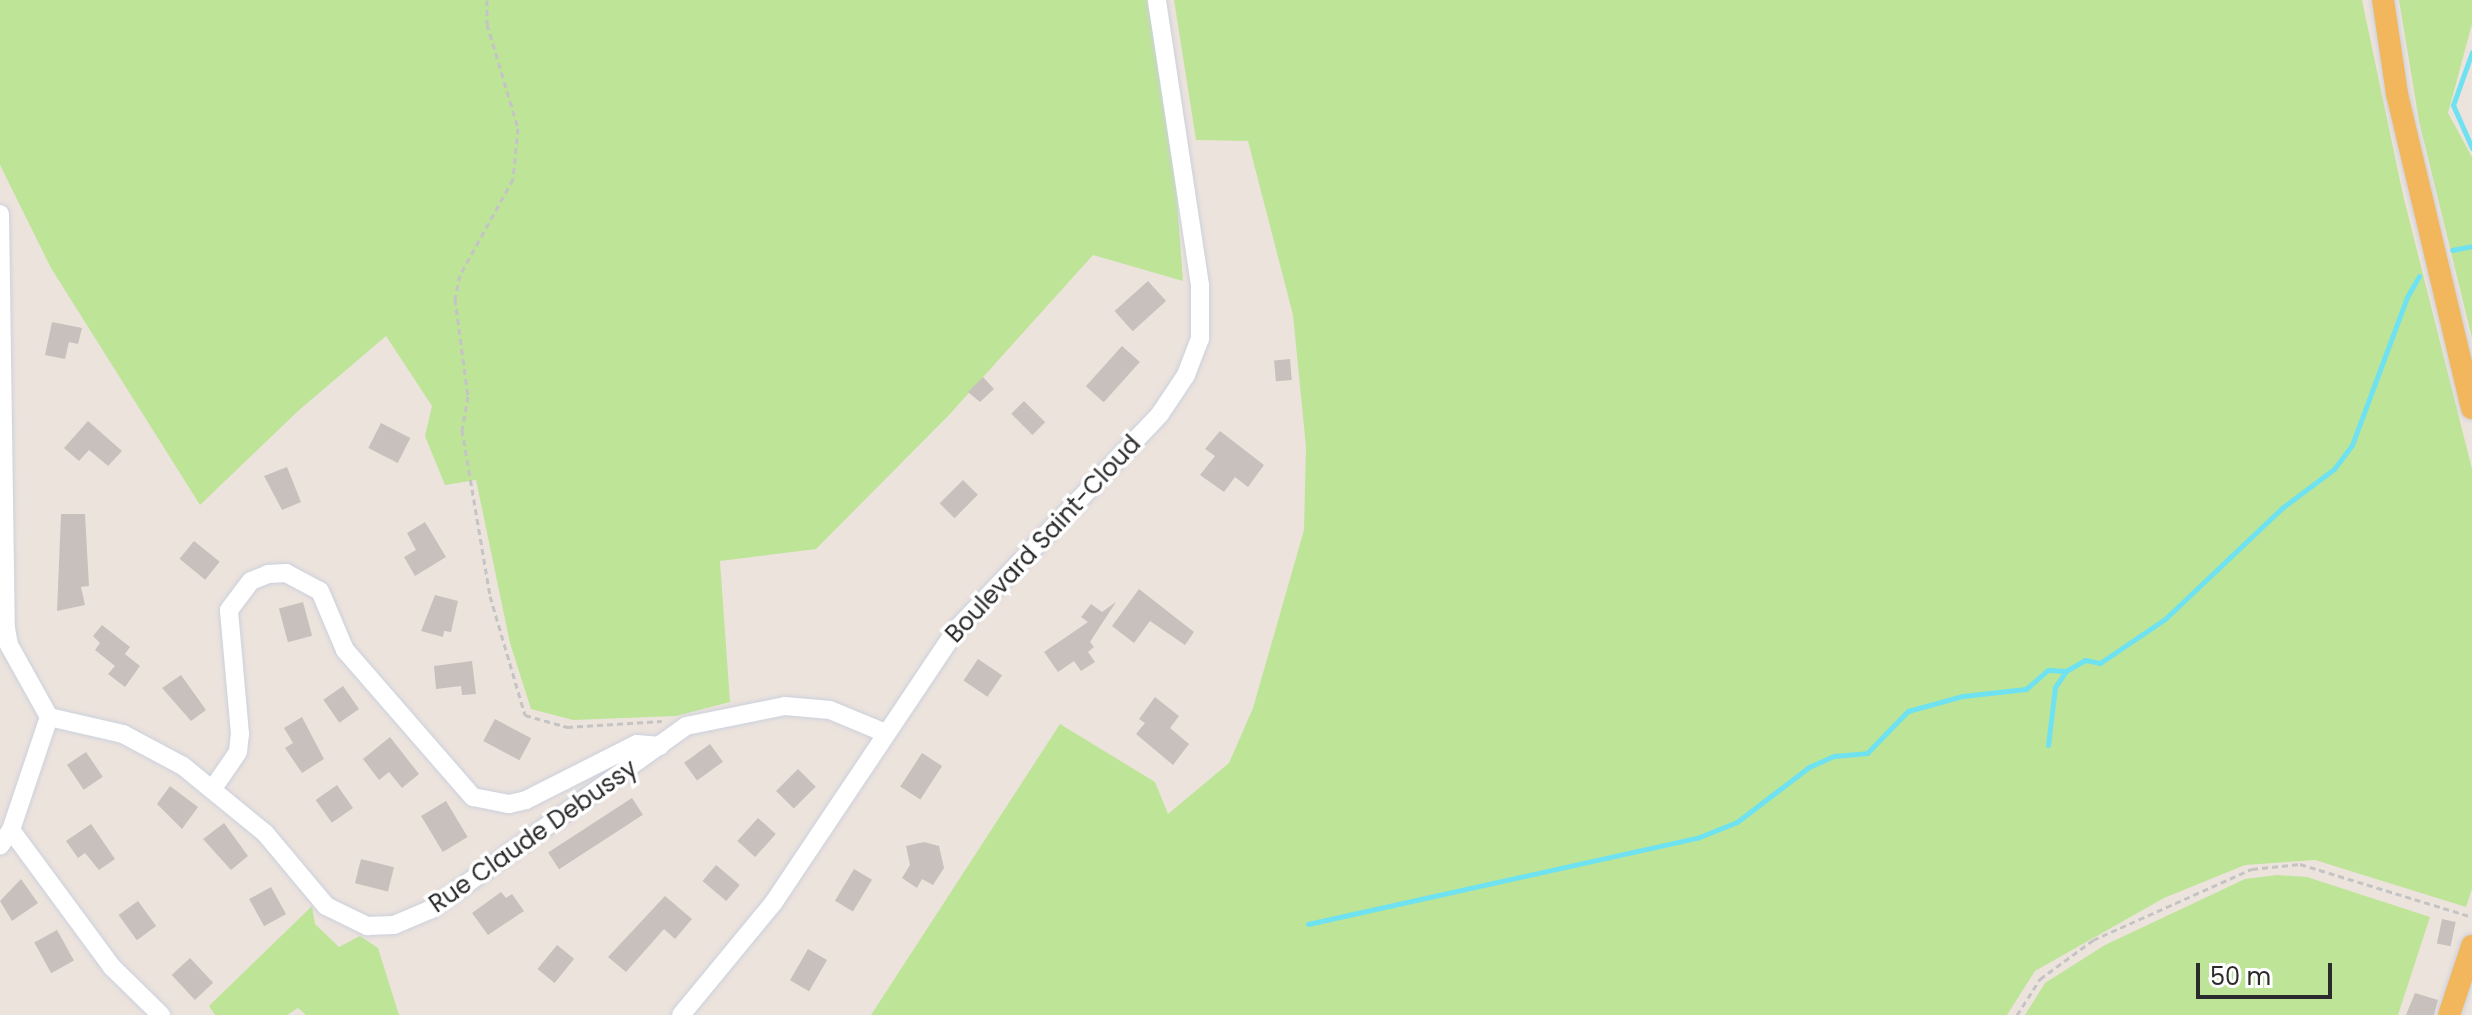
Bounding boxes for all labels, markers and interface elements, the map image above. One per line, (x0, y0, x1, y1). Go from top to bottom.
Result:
street label: Boulevard Saint-Cloud (940, 430, 1146, 648)
street label: Rue Claude Debussy (424, 753, 642, 919)
scale bar (2200, 947, 2336, 997)
text: 50 m (2210, 960, 2271, 993)

